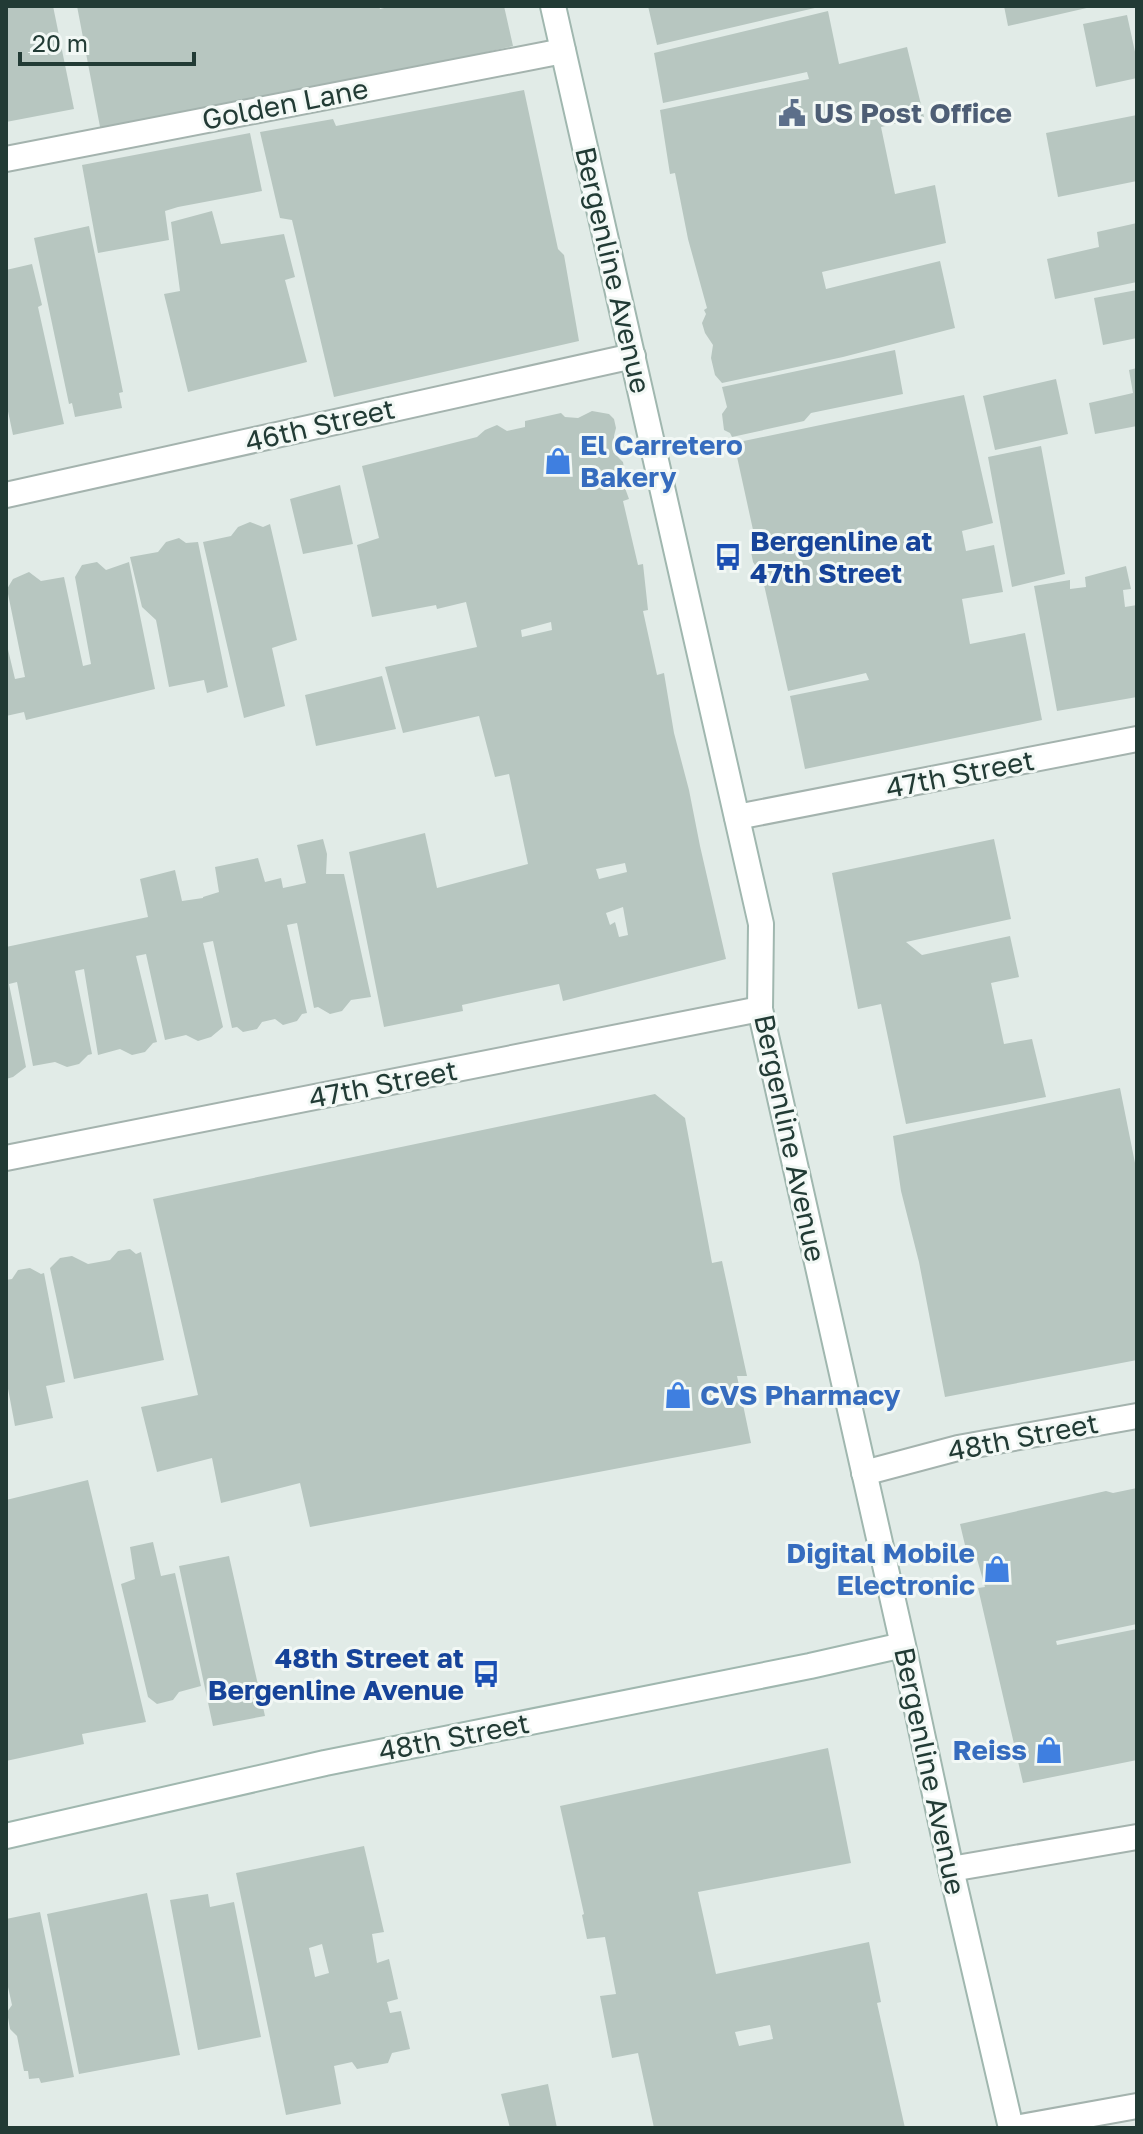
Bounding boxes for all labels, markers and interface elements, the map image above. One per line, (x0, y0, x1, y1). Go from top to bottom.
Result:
scale bar (20, 16, 194, 66)
text: 20 m (32, 28, 88, 57)
street label: Golden Lane (199, 71, 371, 136)
place label: US Post Office (814, 96, 1012, 129)
public building icon: US Post Office (777, 98, 807, 128)
street label: Bergenline Avenue (569, 143, 658, 396)
street label: 46th Street (242, 391, 398, 458)
place label: El Carretero Bakery (580, 428, 743, 493)
shop icon: El Carretero Bakery (543, 446, 573, 476)
place label: Bergenline at 47th Street (750, 524, 932, 589)
bus stop icon: Bergenline at 47th Street (713, 542, 743, 572)
street label: 47th Street (883, 743, 1037, 804)
street label: Bergenline Avenue (748, 1011, 833, 1265)
street label: 47th Street (306, 1053, 460, 1114)
place label: CVS Pharmacy (700, 1378, 901, 1411)
shop icon: CVS Pharmacy (663, 1380, 693, 1410)
street label: 48th Street (945, 1406, 1101, 1467)
place label: Digital Mobile Electronic (786, 1536, 975, 1601)
shop icon: Digital Mobile Electronic (982, 1554, 1012, 1584)
place label: 48th Street at Bergenline Avenue (208, 1641, 464, 1706)
street label: Bergenline Avenue (888, 1644, 973, 1898)
bus stop icon: 48th Street at Bergenline Avenue (471, 1659, 501, 1689)
street label: 48th Street (376, 1706, 532, 1767)
place label: Reiss (952, 1733, 1027, 1766)
shop icon: Reiss (1034, 1735, 1064, 1765)

